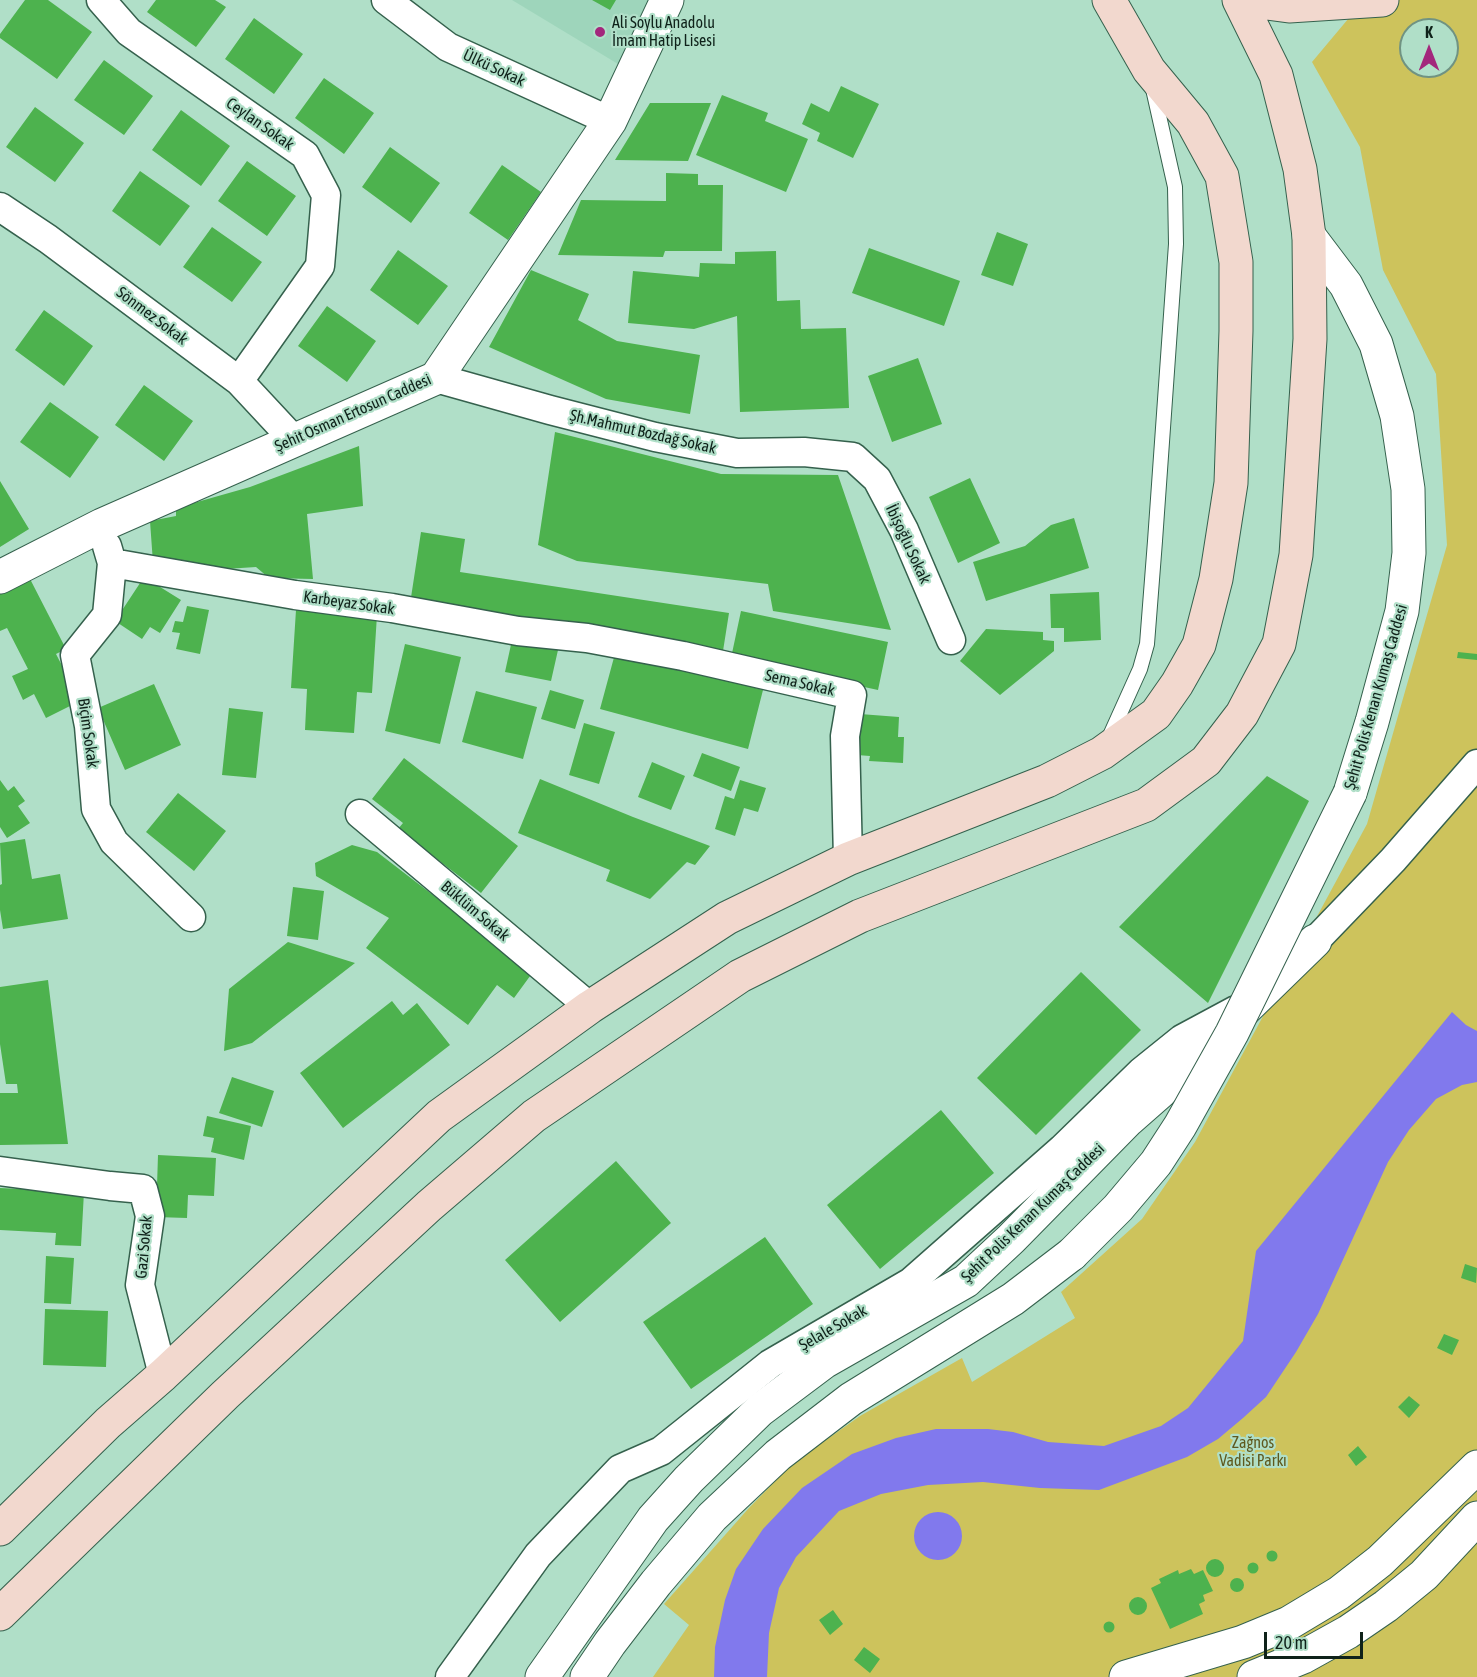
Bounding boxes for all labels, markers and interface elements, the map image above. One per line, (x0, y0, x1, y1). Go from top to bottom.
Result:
place label: Ali Soylu Anadolu İmam Hatip Lisesi (612, 13, 716, 51)
north arrow (1399, 18, 1459, 78)
text: K (1425, 23, 1433, 41)
marker: Ali Soylu Anadolu İmam Hatip Lisesi (593, 25, 607, 39)
street label: Ülkü Sokak (460, 45, 528, 91)
street label: Ceylan Sokak (222, 94, 298, 154)
street label: Sönmez Sokak (112, 283, 192, 349)
street label: Şehit Osman Ertosun Caddesi (272, 370, 434, 456)
street label: Şh.Mahmut Bozdağ Sokak (568, 406, 718, 458)
street label: İbişoğlu Sokak (881, 501, 935, 587)
street label: Karbeyaz Sokak (302, 587, 396, 619)
street label: Şehit Polis Kenan Kumaş Caddesi (1340, 602, 1412, 792)
street label: Sema Sokak (763, 666, 837, 700)
street label: Biçim Sokak (74, 697, 102, 769)
street label: Büklüm Sokak (437, 877, 513, 945)
street label: Şehit Polis Kenan Kumaş Caddesi (957, 1140, 1109, 1286)
street label: Gazi Sokak (132, 1215, 156, 1279)
street label: Şelale Sokak (796, 1301, 870, 1355)
park label: Zağnos Vadisi Parkı (1219, 1433, 1287, 1471)
scale bar (1267, 1620, 1366, 1658)
text: 20 m (1275, 1632, 1307, 1653)

